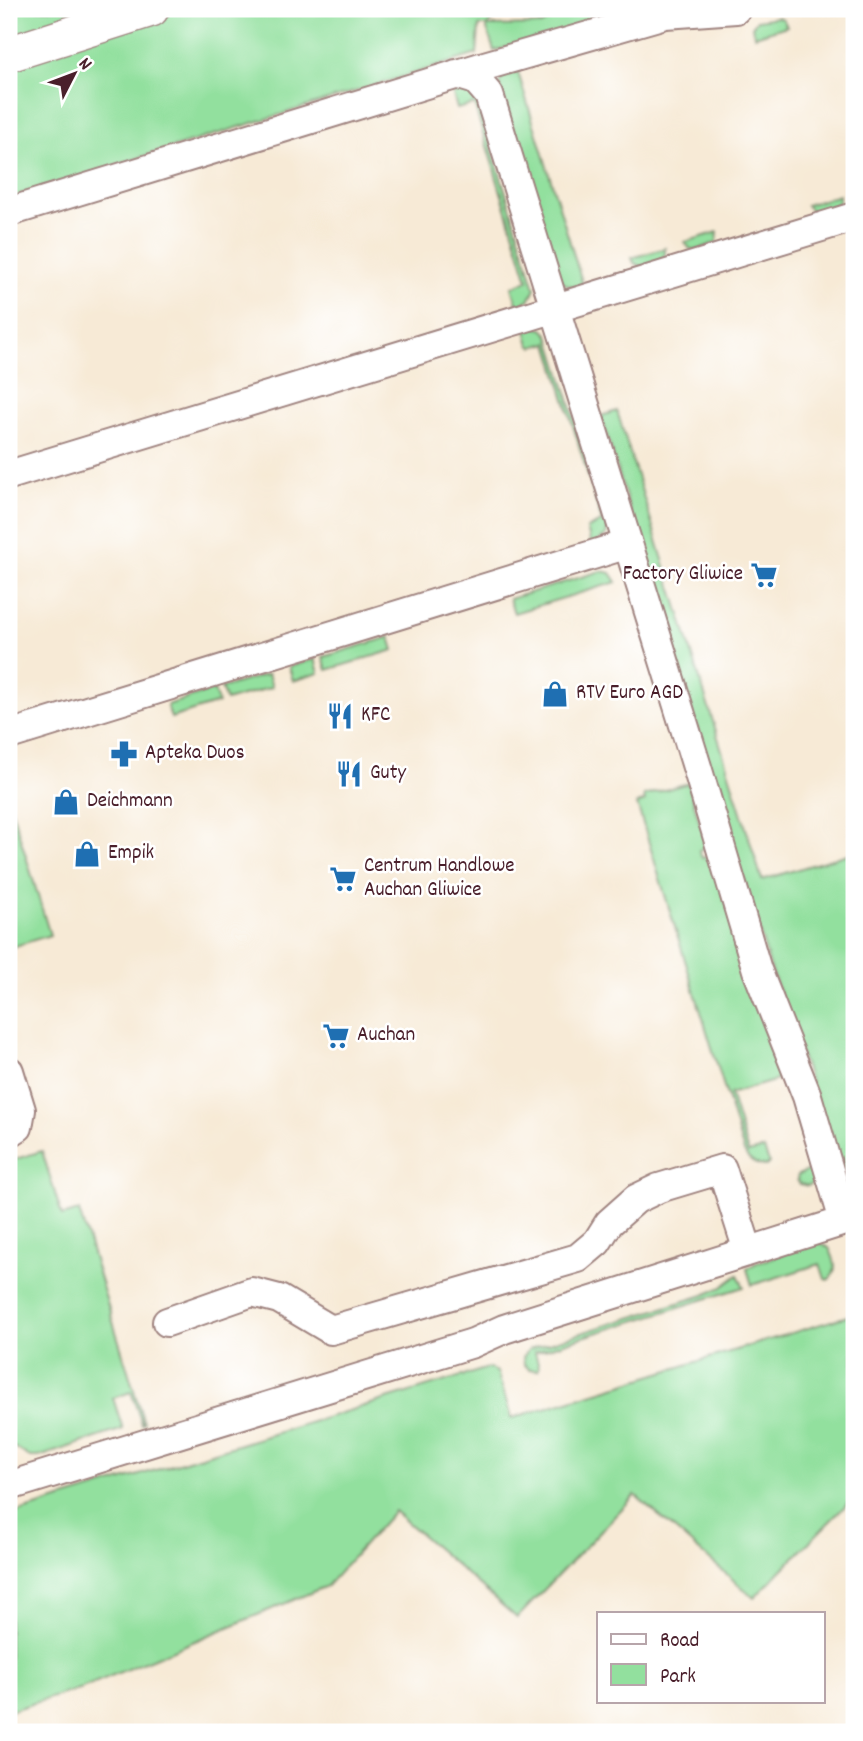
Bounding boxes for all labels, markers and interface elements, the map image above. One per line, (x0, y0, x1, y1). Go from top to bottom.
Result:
north arrow (38, 38, 108, 108)
text: N (71, 52, 97, 77)
place label: Factory Gliwice (623, 560, 743, 590)
supermarket icon: Factory Gliwice (749, 560, 779, 590)
shop icon: RTV Euro AGD (540, 679, 570, 709)
place label: RTV Euro AGD (576, 679, 683, 709)
restaurant icon: KFC (325, 701, 355, 731)
place label: KFC (361, 701, 390, 731)
pharmacy icon: Apteka Duos (109, 739, 139, 769)
place label: Apteka Duos (145, 739, 244, 769)
restaurant icon: Guty (334, 759, 364, 789)
place label: Guty (370, 759, 406, 789)
shop icon: Deichmann (51, 787, 81, 817)
place label: Deichmann (87, 787, 173, 817)
shop icon: Empik (72, 839, 102, 869)
place label: Empik (108, 839, 154, 869)
place label: Centrum Handlowe Auchan Gliwice (364, 852, 514, 906)
supermarket icon: Centrum Handlowe Auchan Gliwice (328, 864, 358, 894)
supermarket icon: Auchan (321, 1021, 351, 1051)
place label: Auchan (357, 1021, 415, 1051)
legend (597, 1612, 824, 1702)
text: Road (660, 1627, 699, 1657)
text: Park (660, 1663, 696, 1693)

